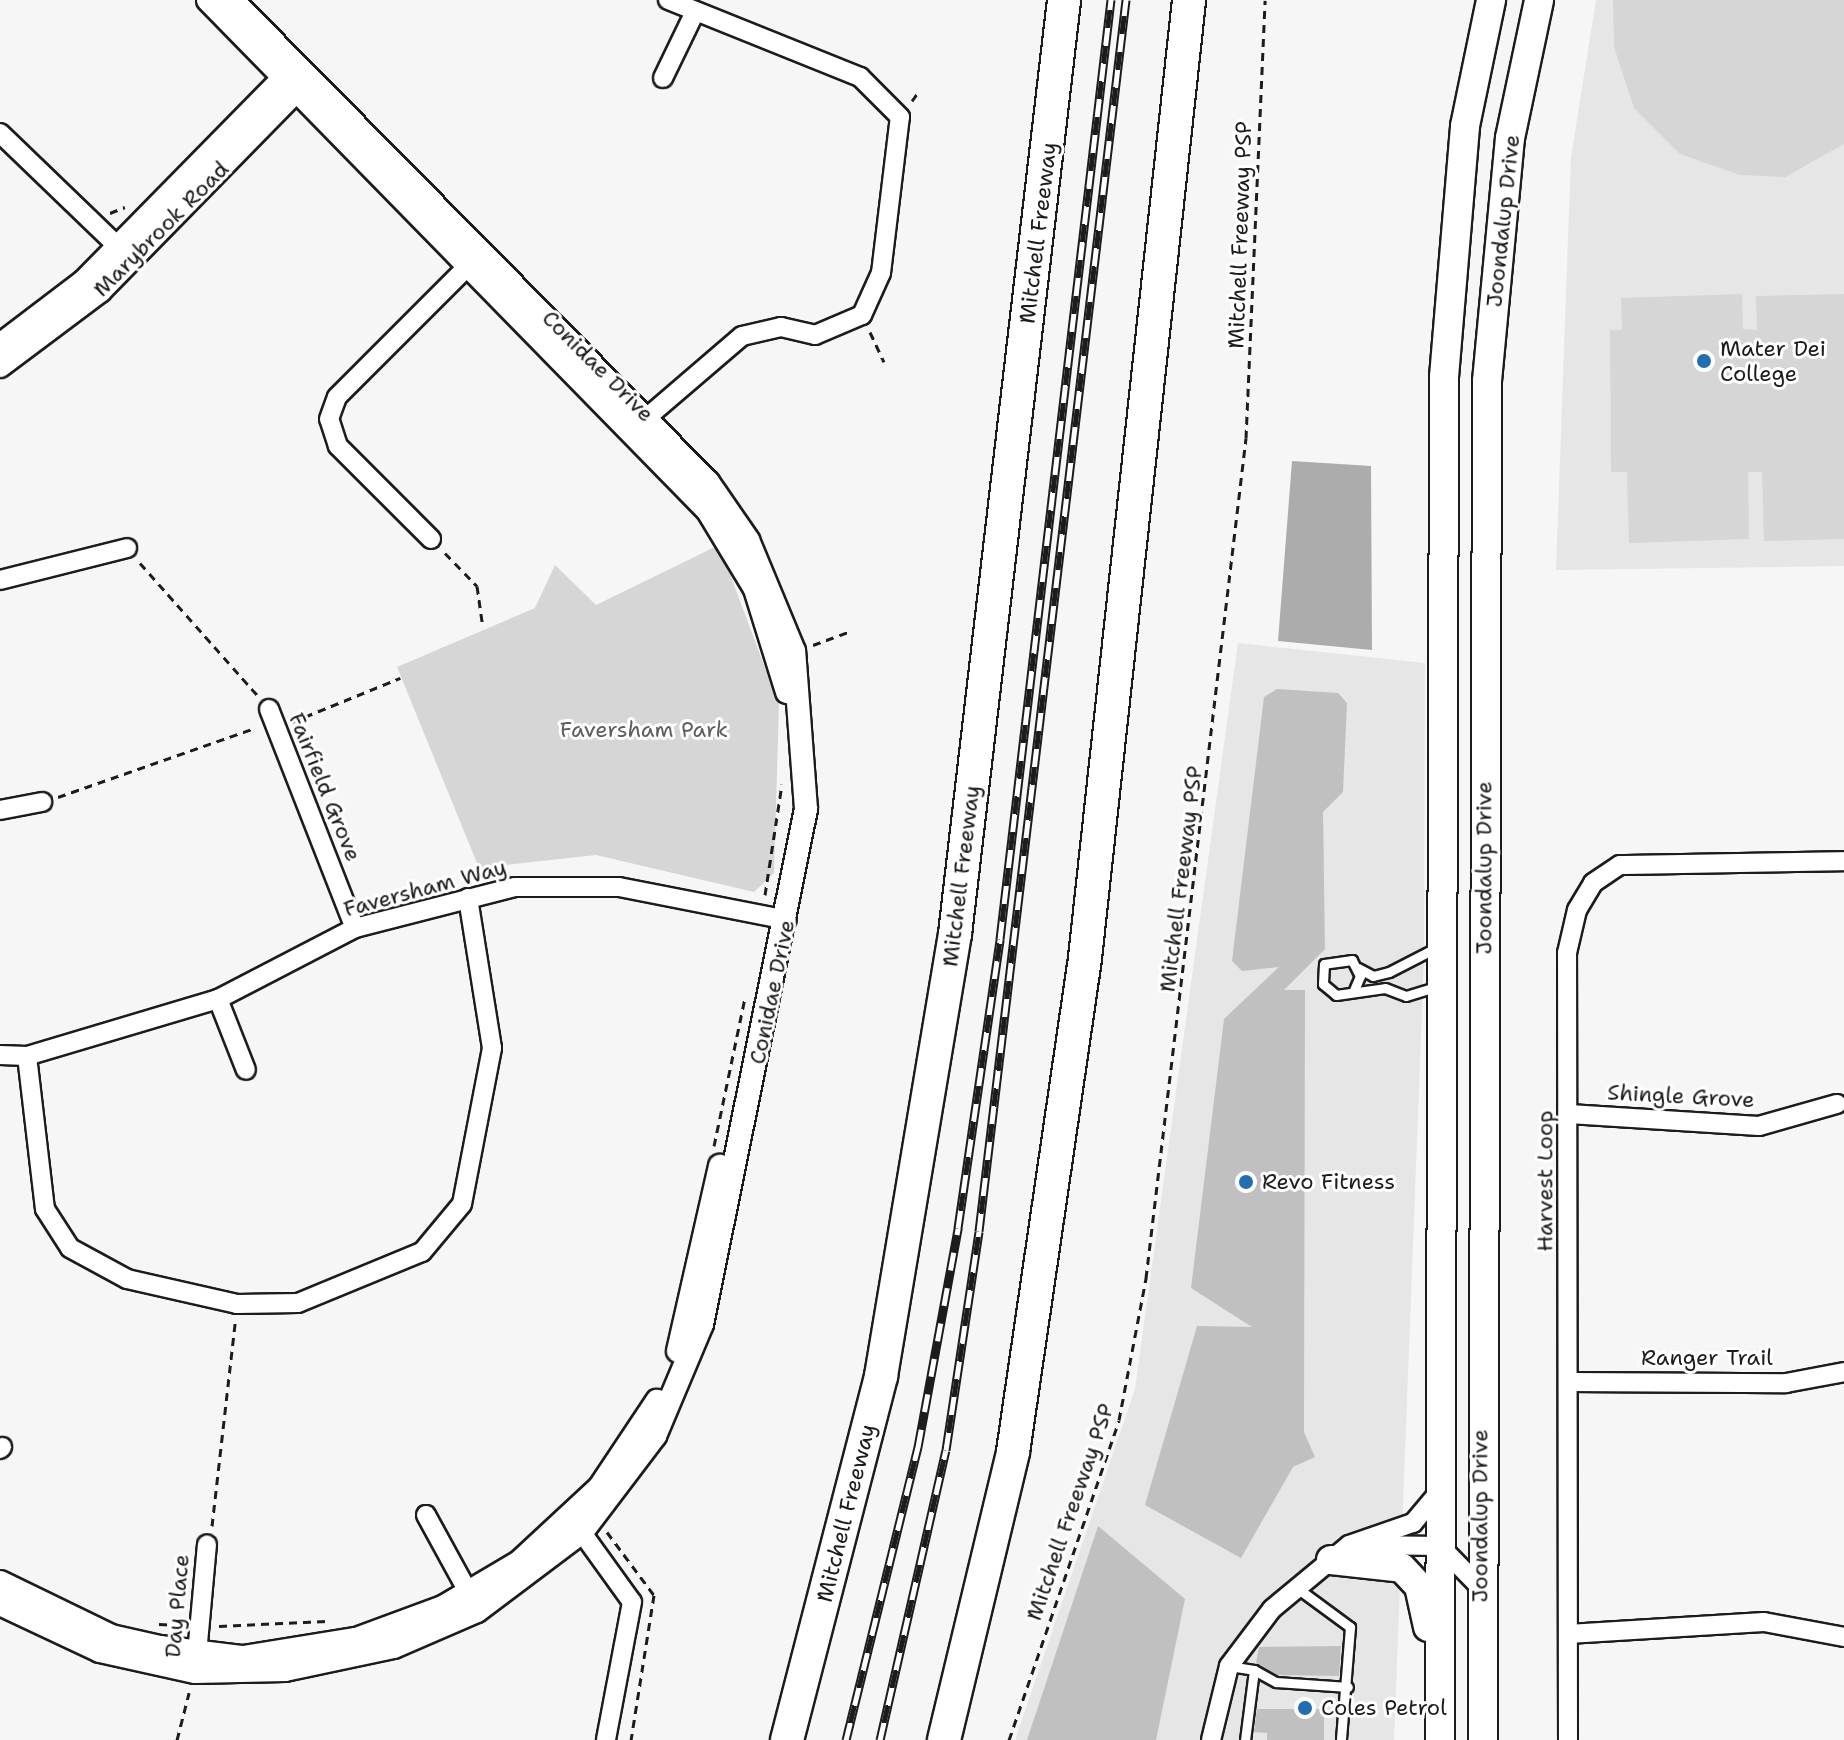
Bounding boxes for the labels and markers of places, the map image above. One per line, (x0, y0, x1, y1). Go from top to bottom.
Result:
place label: Mater Dei College (1720, 335, 1826, 386)
marker: Mater Dei College (1695, 352, 1713, 370)
place label: Revo Fitness (1262, 1169, 1395, 1195)
marker: Revo Fitness (1237, 1173, 1255, 1191)
place label: Coles Petrol (1321, 1695, 1447, 1721)
marker: Coles Petrol (1296, 1699, 1314, 1717)

